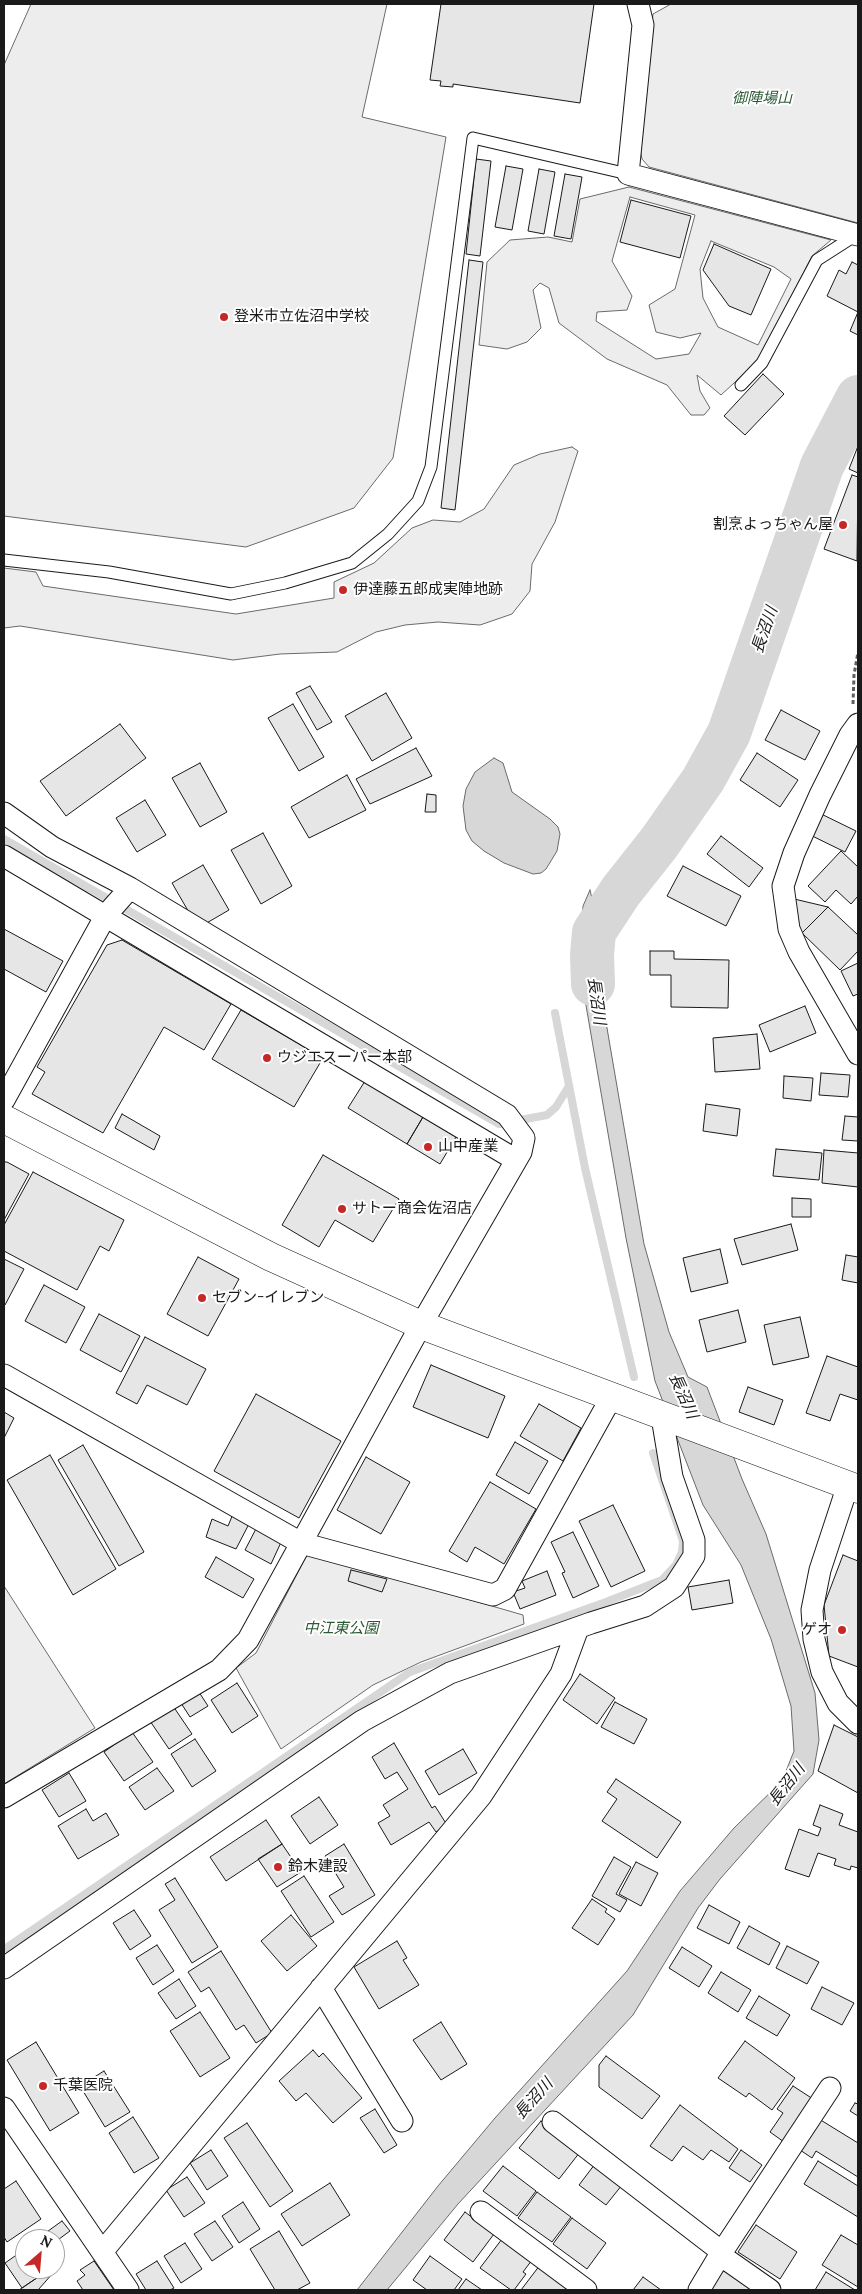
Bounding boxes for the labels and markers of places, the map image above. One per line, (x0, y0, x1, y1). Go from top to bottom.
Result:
place label: 登米市立佐沼中学校 (234, 308, 369, 326)
marker: 登米市立佐沼中学校 (218, 311, 230, 323)
place label: 割烹よっちゃん屋 (713, 516, 833, 534)
marker: 割烹よっちゃん屋 (837, 519, 849, 531)
place label: 伊達藤五郎成実陣地跡 (353, 581, 503, 599)
marker: 伊達藤五郎成実陣地跡 (337, 584, 349, 596)
place label: ウジエスーパー本部 (277, 1049, 412, 1067)
marker: ウジエスーパー本部 (261, 1052, 273, 1064)
place label: 山中産業 (438, 1138, 498, 1156)
marker: 山中産業 (422, 1141, 434, 1153)
place label: サトー商会佐沼店 (352, 1200, 472, 1218)
marker: サトー商会佐沼店 (336, 1203, 348, 1215)
place label: セブン-イレブン (212, 1289, 324, 1307)
marker: セブン-イレブン (196, 1292, 208, 1304)
place label: ゲオ (802, 1621, 832, 1639)
marker: ゲオ (836, 1624, 848, 1636)
place label: 鈴木建設 (288, 1858, 348, 1876)
marker: 鈴木建設 (272, 1861, 284, 1873)
place label: 千葉医院 (53, 2077, 113, 2095)
marker: 千葉医院 (37, 2080, 49, 2092)

